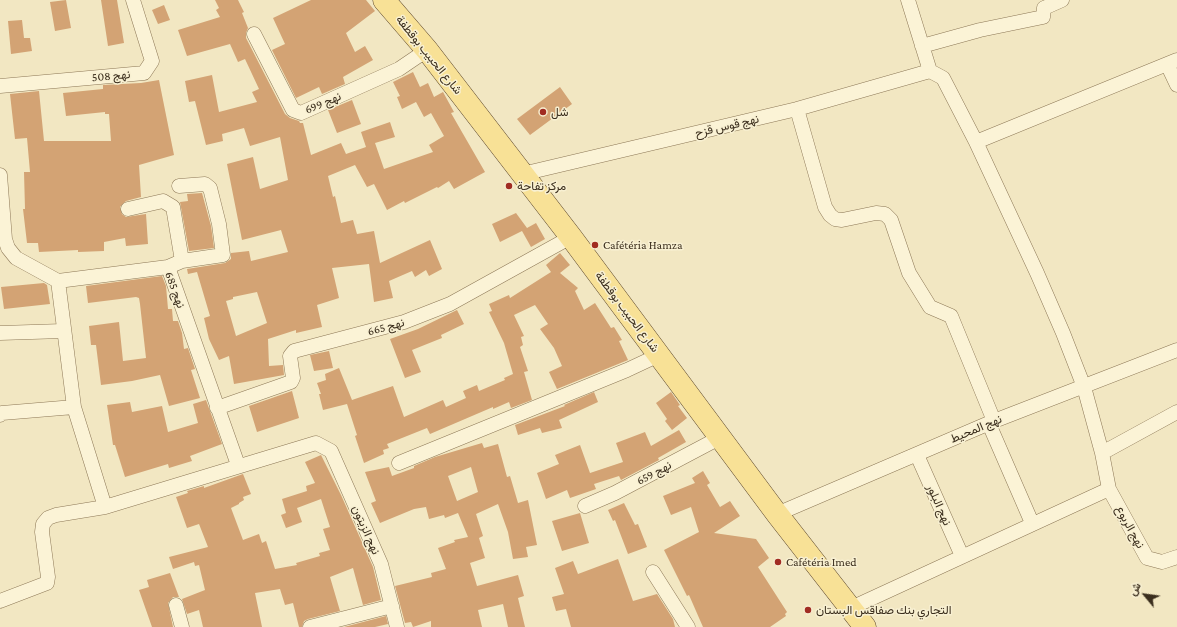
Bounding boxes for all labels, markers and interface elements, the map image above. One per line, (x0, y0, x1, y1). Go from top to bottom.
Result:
street label: شارع الحبيب بوقطفة (393, 13, 465, 97)
street label: نهج 508 (91, 67, 131, 85)
street label: نهج 699 (303, 89, 343, 117)
place label: شل (551, 105, 569, 119)
marker: شل (538, 107, 548, 117)
street label: نهج قوس قزح (694, 112, 760, 140)
place label: مركز تفاحة (517, 179, 566, 193)
marker: مركز تفاحة (504, 181, 514, 191)
place label: Cafétéria Hamza (603, 238, 682, 252)
marker: Cafétéria Hamza (590, 240, 600, 250)
street label: شارع الحبيب بوقطفة (592, 269, 662, 355)
street label: نهج 685 (162, 270, 188, 310)
street label: نهج 665 (366, 315, 406, 339)
street label: نهج المحيط (948, 412, 1004, 446)
street label: نهج 659 (634, 458, 674, 488)
street label: نهج البلور (924, 482, 954, 528)
street label: نهج الزيتون (349, 503, 383, 557)
street label: نهج الربوع (1112, 503, 1148, 551)
place label: Cafétéria Imed (786, 555, 857, 569)
marker: Cafétéria Imed (773, 557, 783, 567)
north arrow (1125, 575, 1165, 615)
text: ش (1126, 580, 1143, 598)
place label: التجاري بنك صفاقس البستان (816, 603, 952, 617)
marker: التجاري بنك صفاقس البستان (803, 605, 813, 615)

